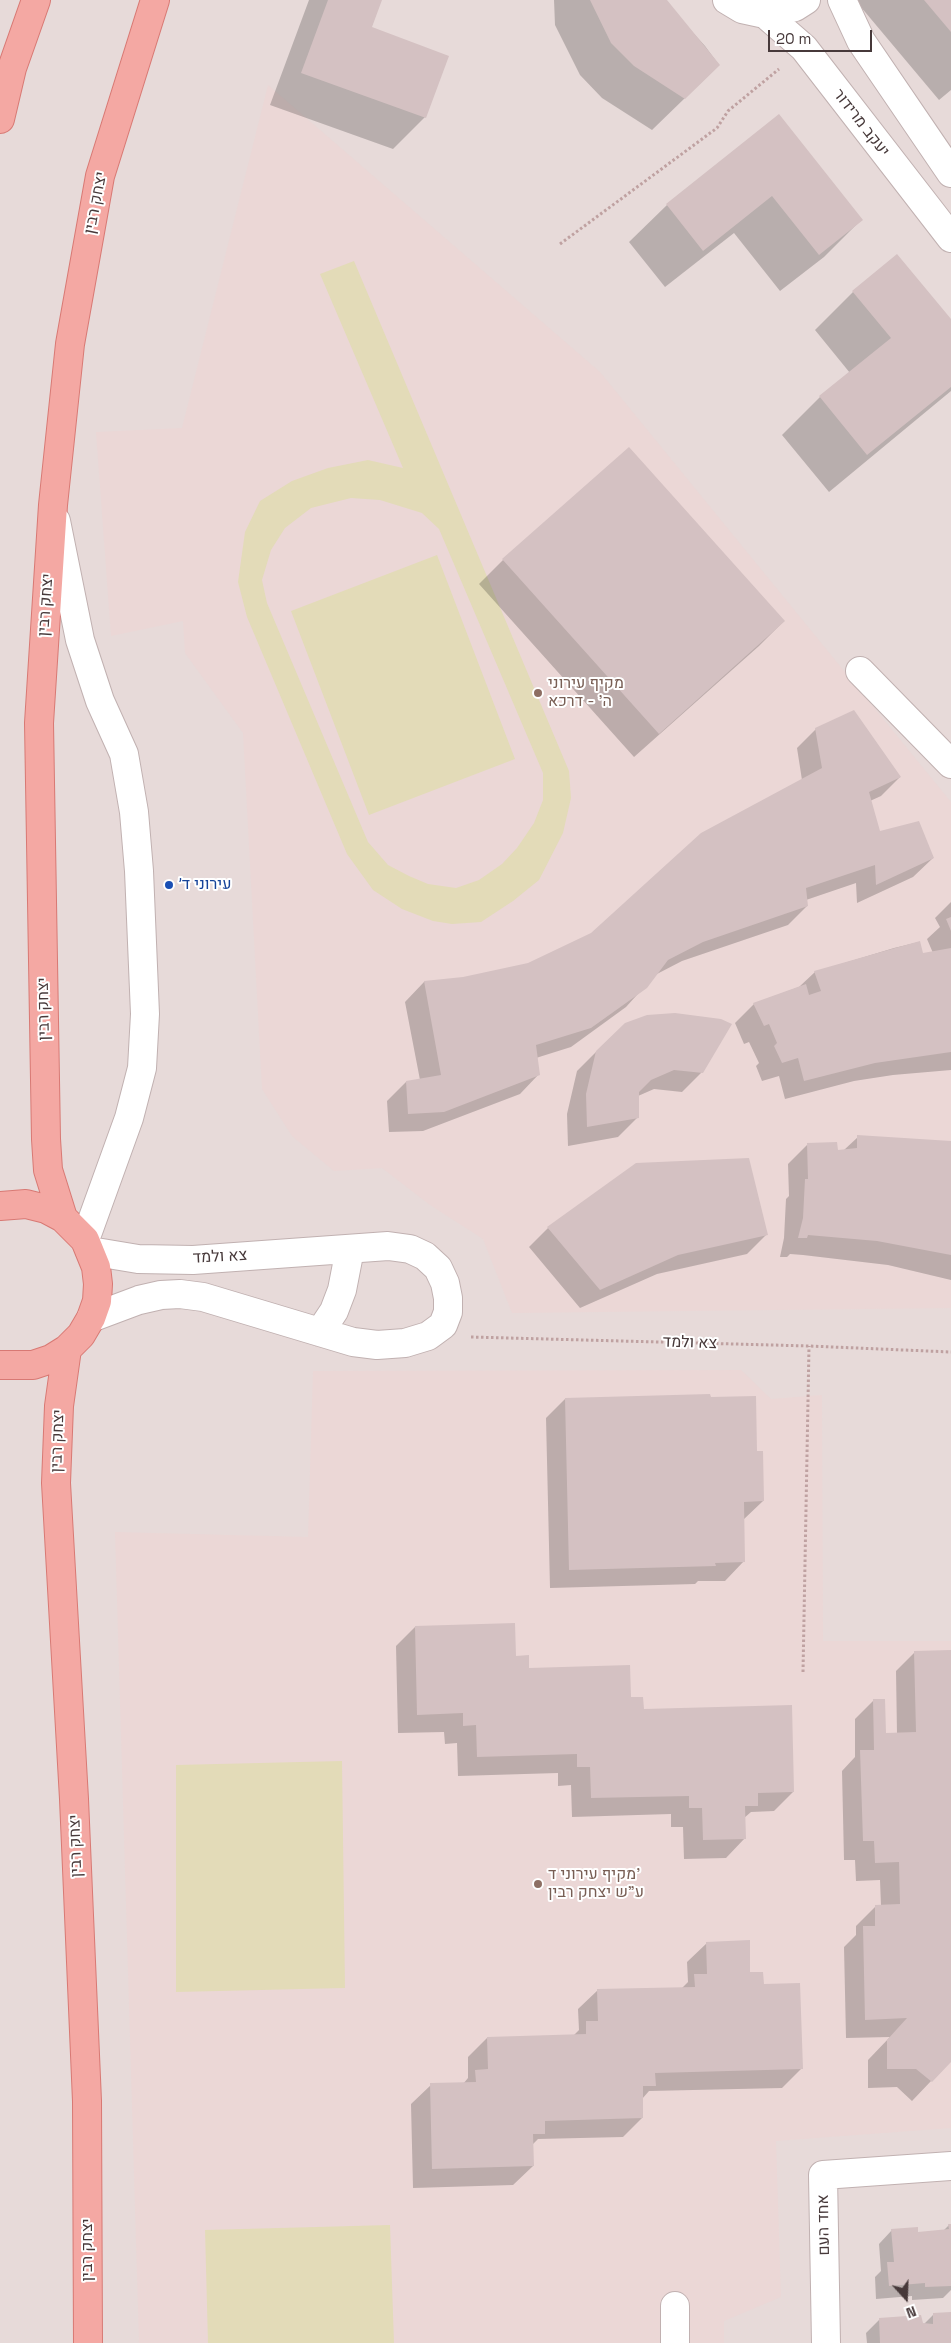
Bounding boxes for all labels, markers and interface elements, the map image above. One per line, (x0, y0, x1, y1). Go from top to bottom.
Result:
scale bar (771, 20, 875, 52)
text: 20 m (776, 29, 811, 48)
street label: יעקב מרידור (829, 85, 893, 161)
street label: יצחק רבין (81, 170, 111, 236)
street label: יצחק רבין (34, 573, 58, 637)
place label: מקיף עירוני ה' - דרכא (548, 674, 624, 712)
marker: מקיף עירוני ה' - דרכא (532, 687, 544, 699)
place label: עירוני ד׳ (179, 875, 231, 895)
marker: עירוני ד׳ (163, 879, 175, 891)
street label: יצחק רבין (34, 977, 54, 1041)
street label: צא ולמד (192, 1246, 248, 1268)
street label: צא ולמד (662, 1332, 718, 1354)
street label: יצחק רבין (47, 1409, 69, 1473)
street label: יצחק רבין (65, 1814, 87, 1878)
place label: מקיף עירוני ד' ע"ש יצחק רבין (548, 1865, 644, 1903)
marker: מקיף עירוני ד' ע"ש יצחק רבין (532, 1878, 544, 1890)
street label: אחד העם (814, 2194, 834, 2256)
street label: יצחק רבין (78, 2218, 98, 2282)
north arrow (881, 2273, 931, 2323)
text: N (904, 2302, 919, 2322)

